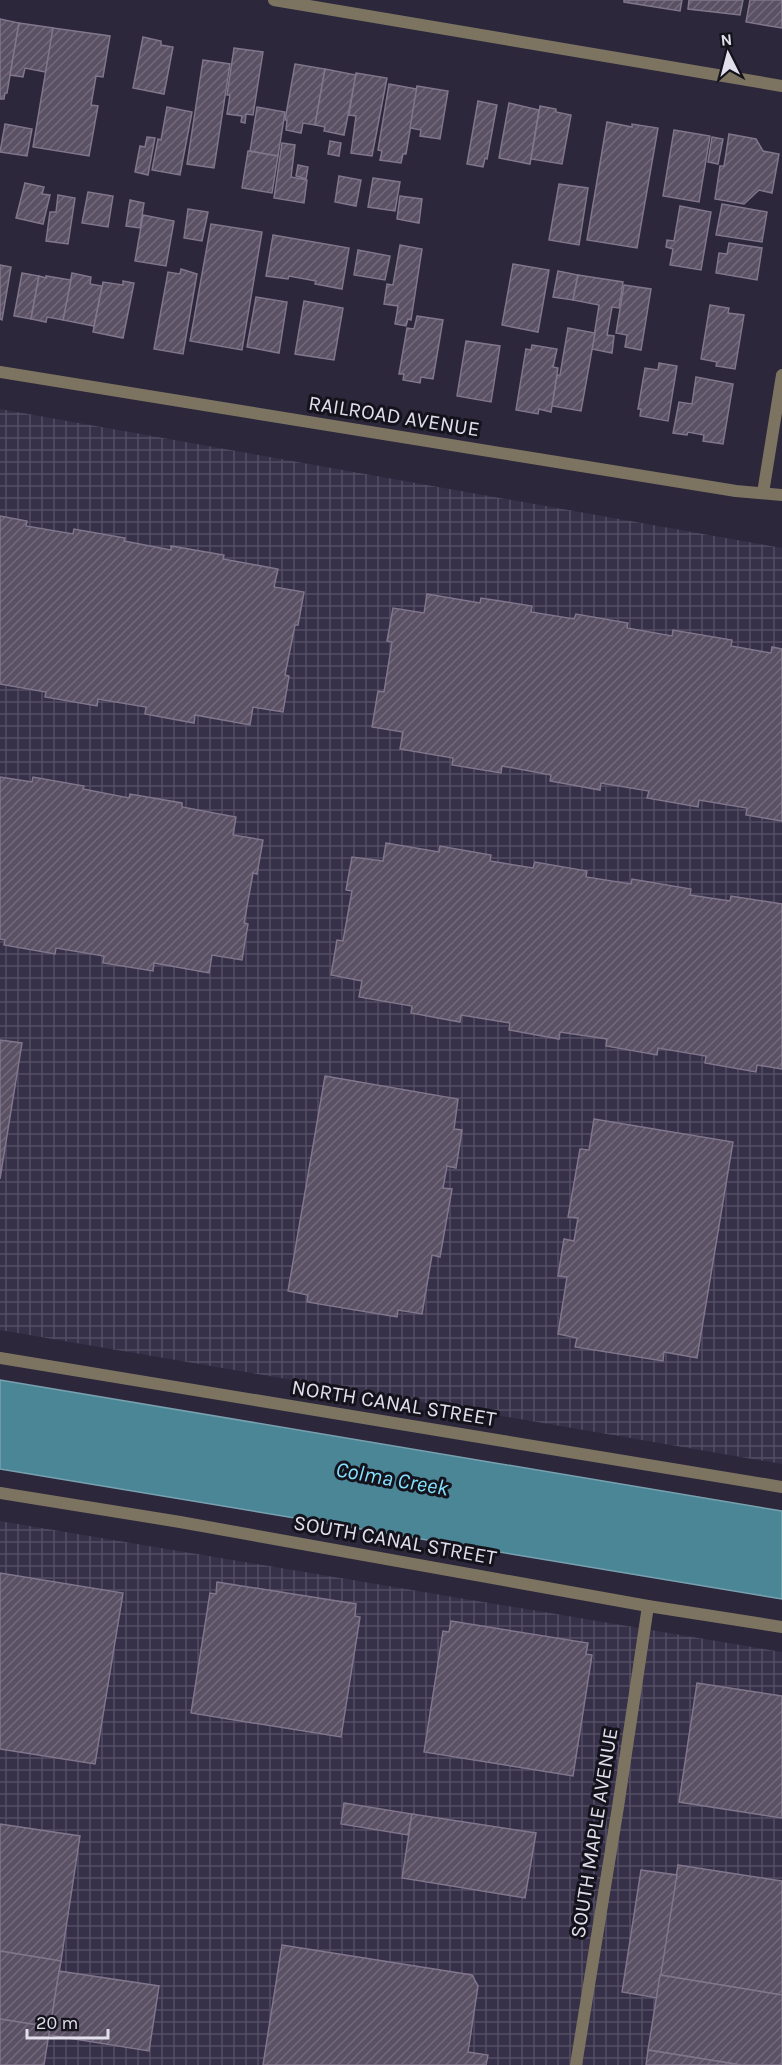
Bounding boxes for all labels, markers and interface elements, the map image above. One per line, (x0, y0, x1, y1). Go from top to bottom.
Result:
north arrow (698, 24, 758, 84)
text: N (720, 30, 733, 50)
street label: RAILROAD AVENUE (307, 391, 481, 441)
street label: NORTH CANAL STREET (290, 1375, 498, 1431)
water label: Colma Creek (334, 1456, 451, 1502)
street label: SOUTH CANAL STREET (292, 1510, 499, 1570)
street label: SOUTH MAPLE AVENUE (566, 1726, 622, 1940)
scale bar (27, 2002, 108, 2040)
text: 20 m (36, 2012, 78, 2034)

